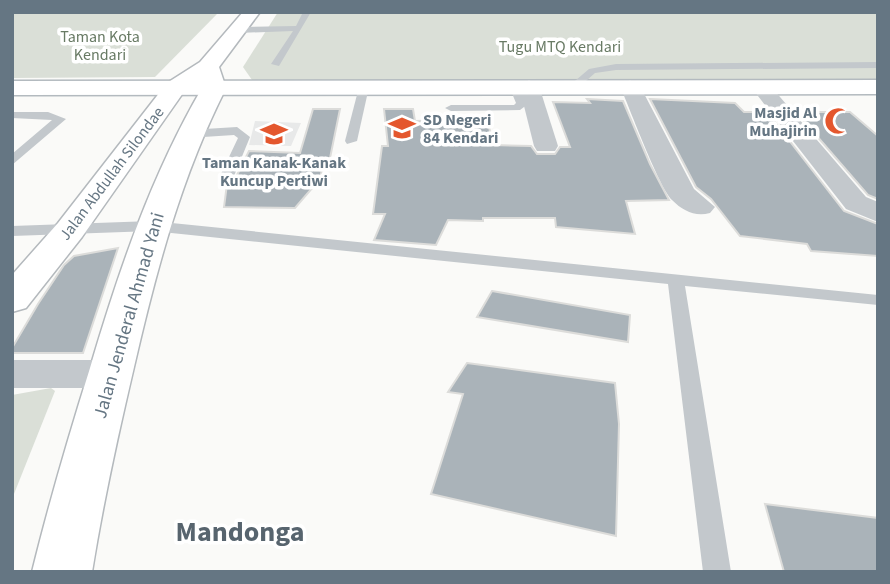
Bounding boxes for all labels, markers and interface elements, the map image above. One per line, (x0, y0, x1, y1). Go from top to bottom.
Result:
park label: Taman Kota Kendari (60, 26, 140, 66)
park label: Tugu MTQ Kendari (499, 36, 621, 58)
street label: Jalan Abdullah Silondae (54, 102, 169, 245)
place label: Masjid Al Muhajirin (749, 102, 817, 142)
mosque icon: Masjid Al Muhajirin (823, 106, 853, 136)
place label: SD Negeri 84 Kendari (423, 109, 498, 149)
school or university icon: SD Negeri 84 Kendari (387, 113, 417, 143)
school or university icon: Taman Kanak-Kanak Kuncup Pertiwi (259, 119, 289, 149)
place label: Taman Kanak-Kanak Kuncup Pertiwi (202, 152, 346, 192)
street label: Jalan Jenderal Ahmad Yani (87, 209, 172, 422)
district label: Mandonga (176, 512, 304, 552)

